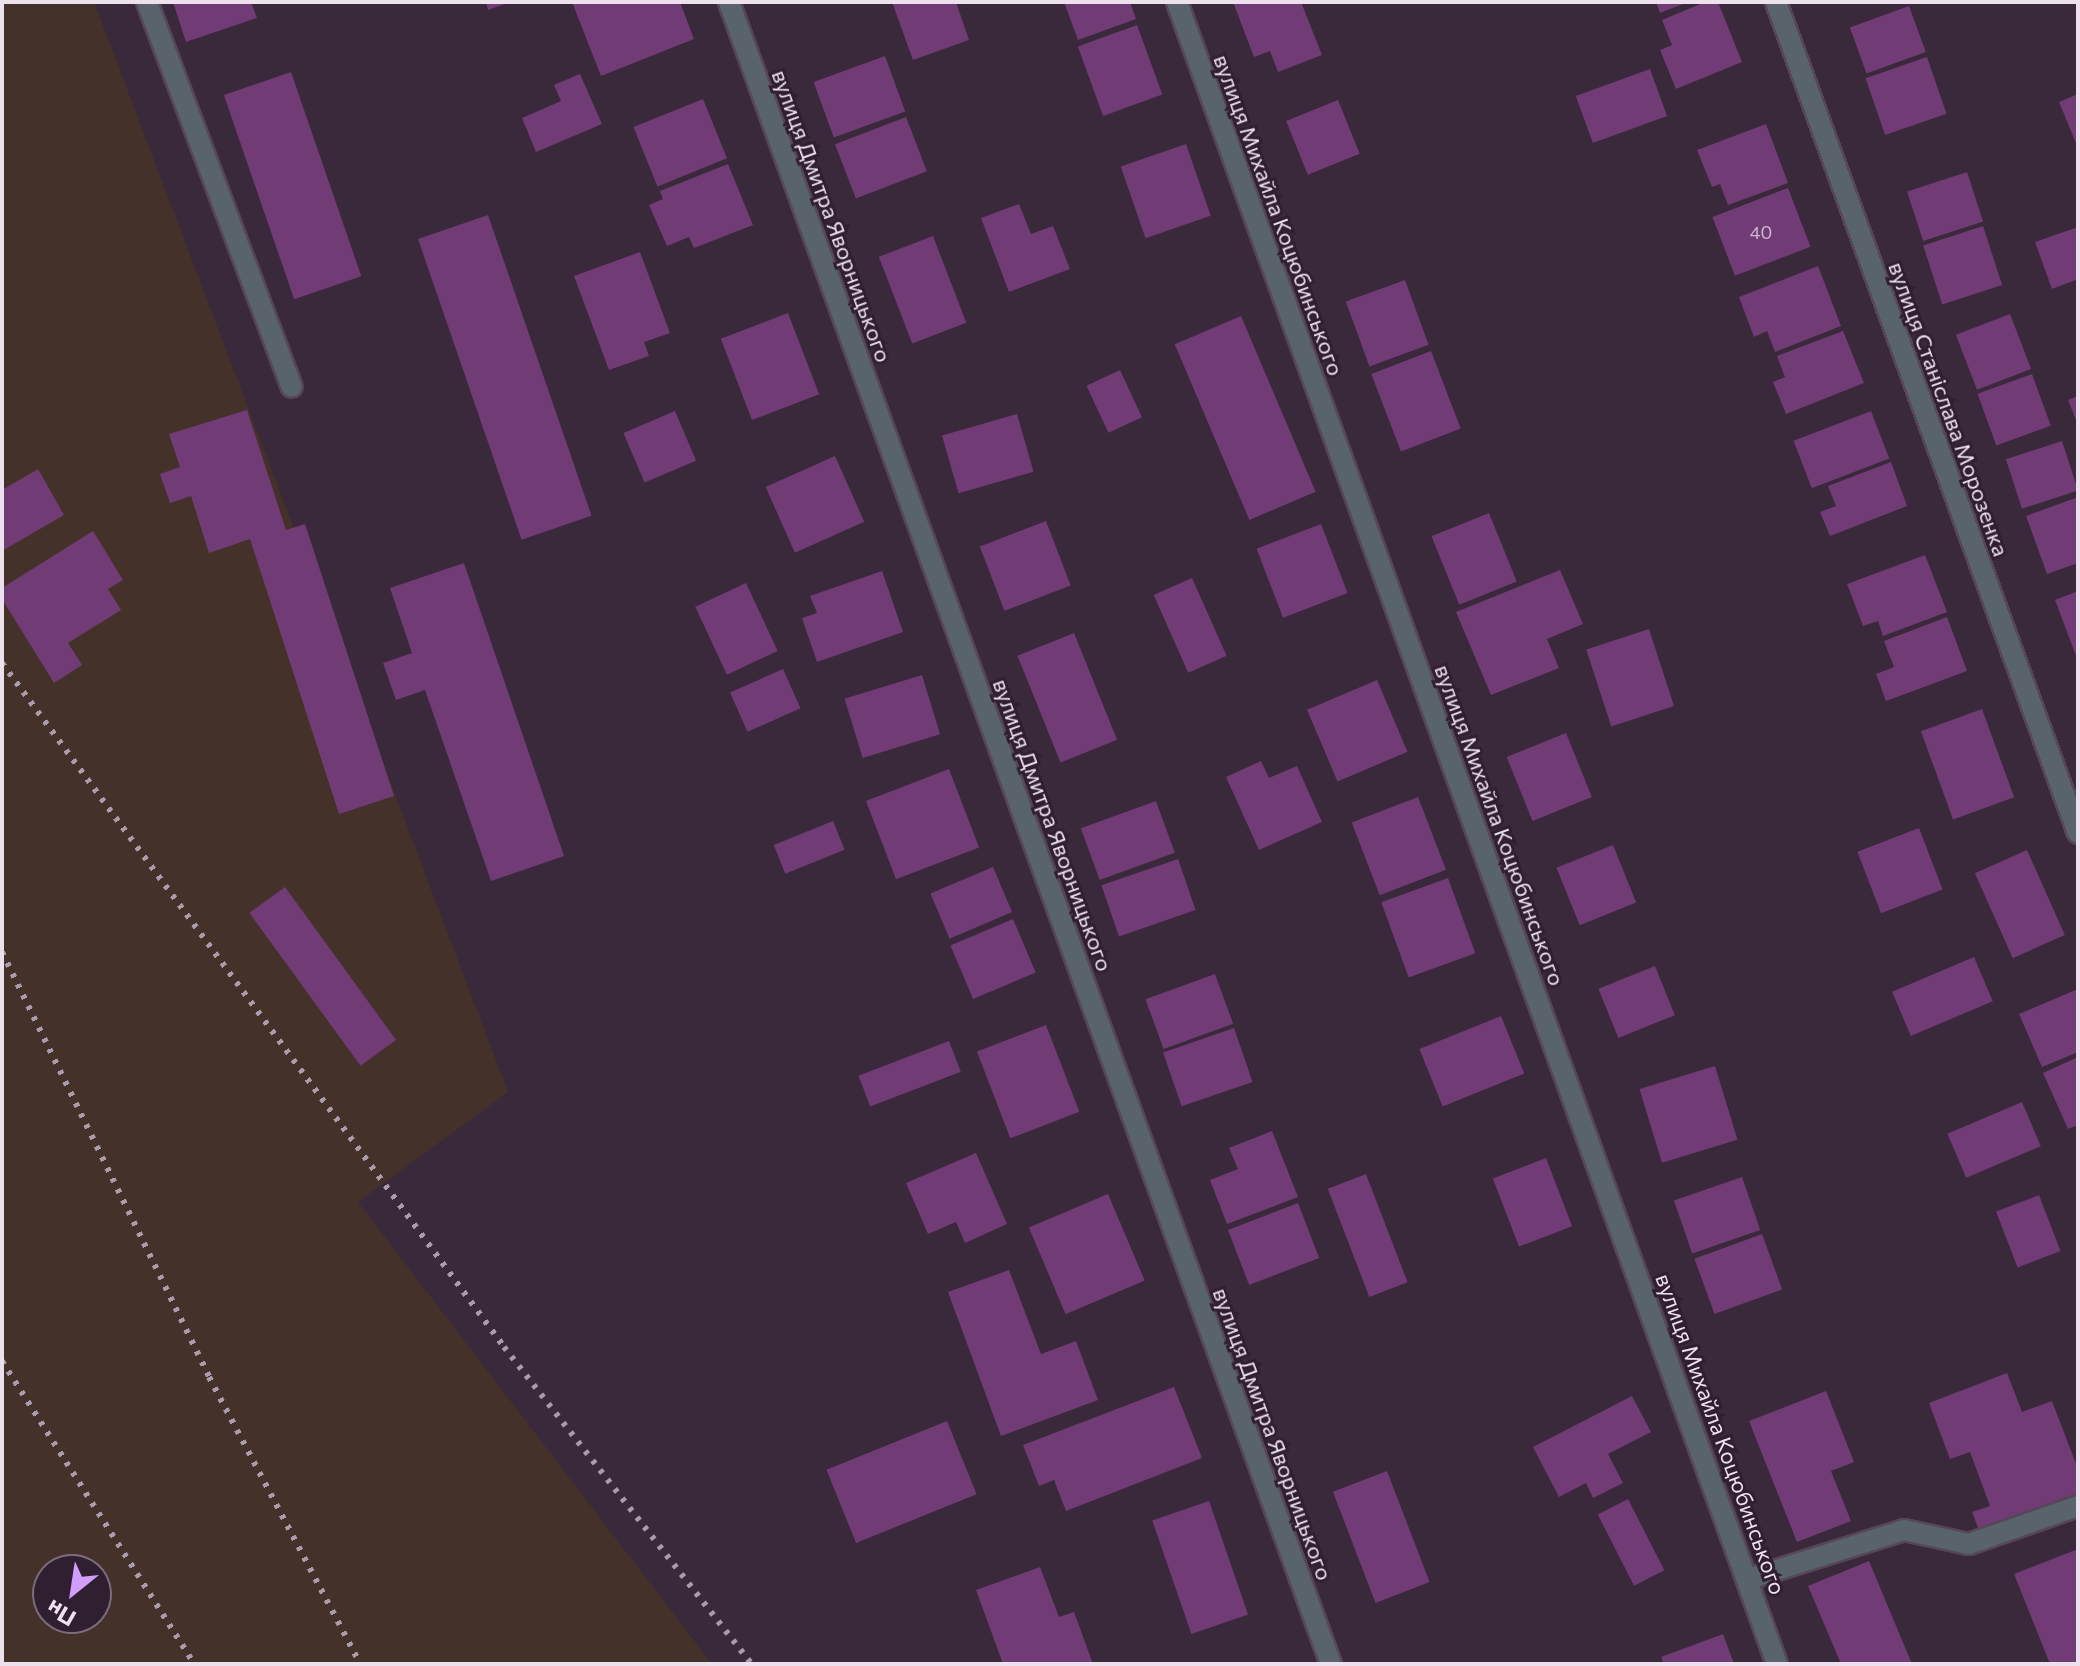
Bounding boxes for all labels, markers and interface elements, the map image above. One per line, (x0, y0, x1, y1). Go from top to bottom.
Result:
street label: вулиця Михайла Коцюбинського (1209, 51, 1349, 379)
street label: вулиця Дмитра Яворницького (767, 66, 897, 366)
house number: 40 (1750, 221, 1772, 243)
street label: вулиця Станіслава Морозенка (1883, 258, 2015, 560)
street label: вулиця Михайла Коцюбинського (1430, 661, 1570, 989)
street label: вулиця Дмитра Яворницького (988, 675, 1118, 975)
street label: вулиця Михайла Коцюбинського (1651, 1270, 1791, 1598)
street label: вулиця Дмитра Яворницького (1208, 1284, 1338, 1584)
north arrow (32, 1554, 112, 1634)
text: Пн (41, 1595, 80, 1632)

